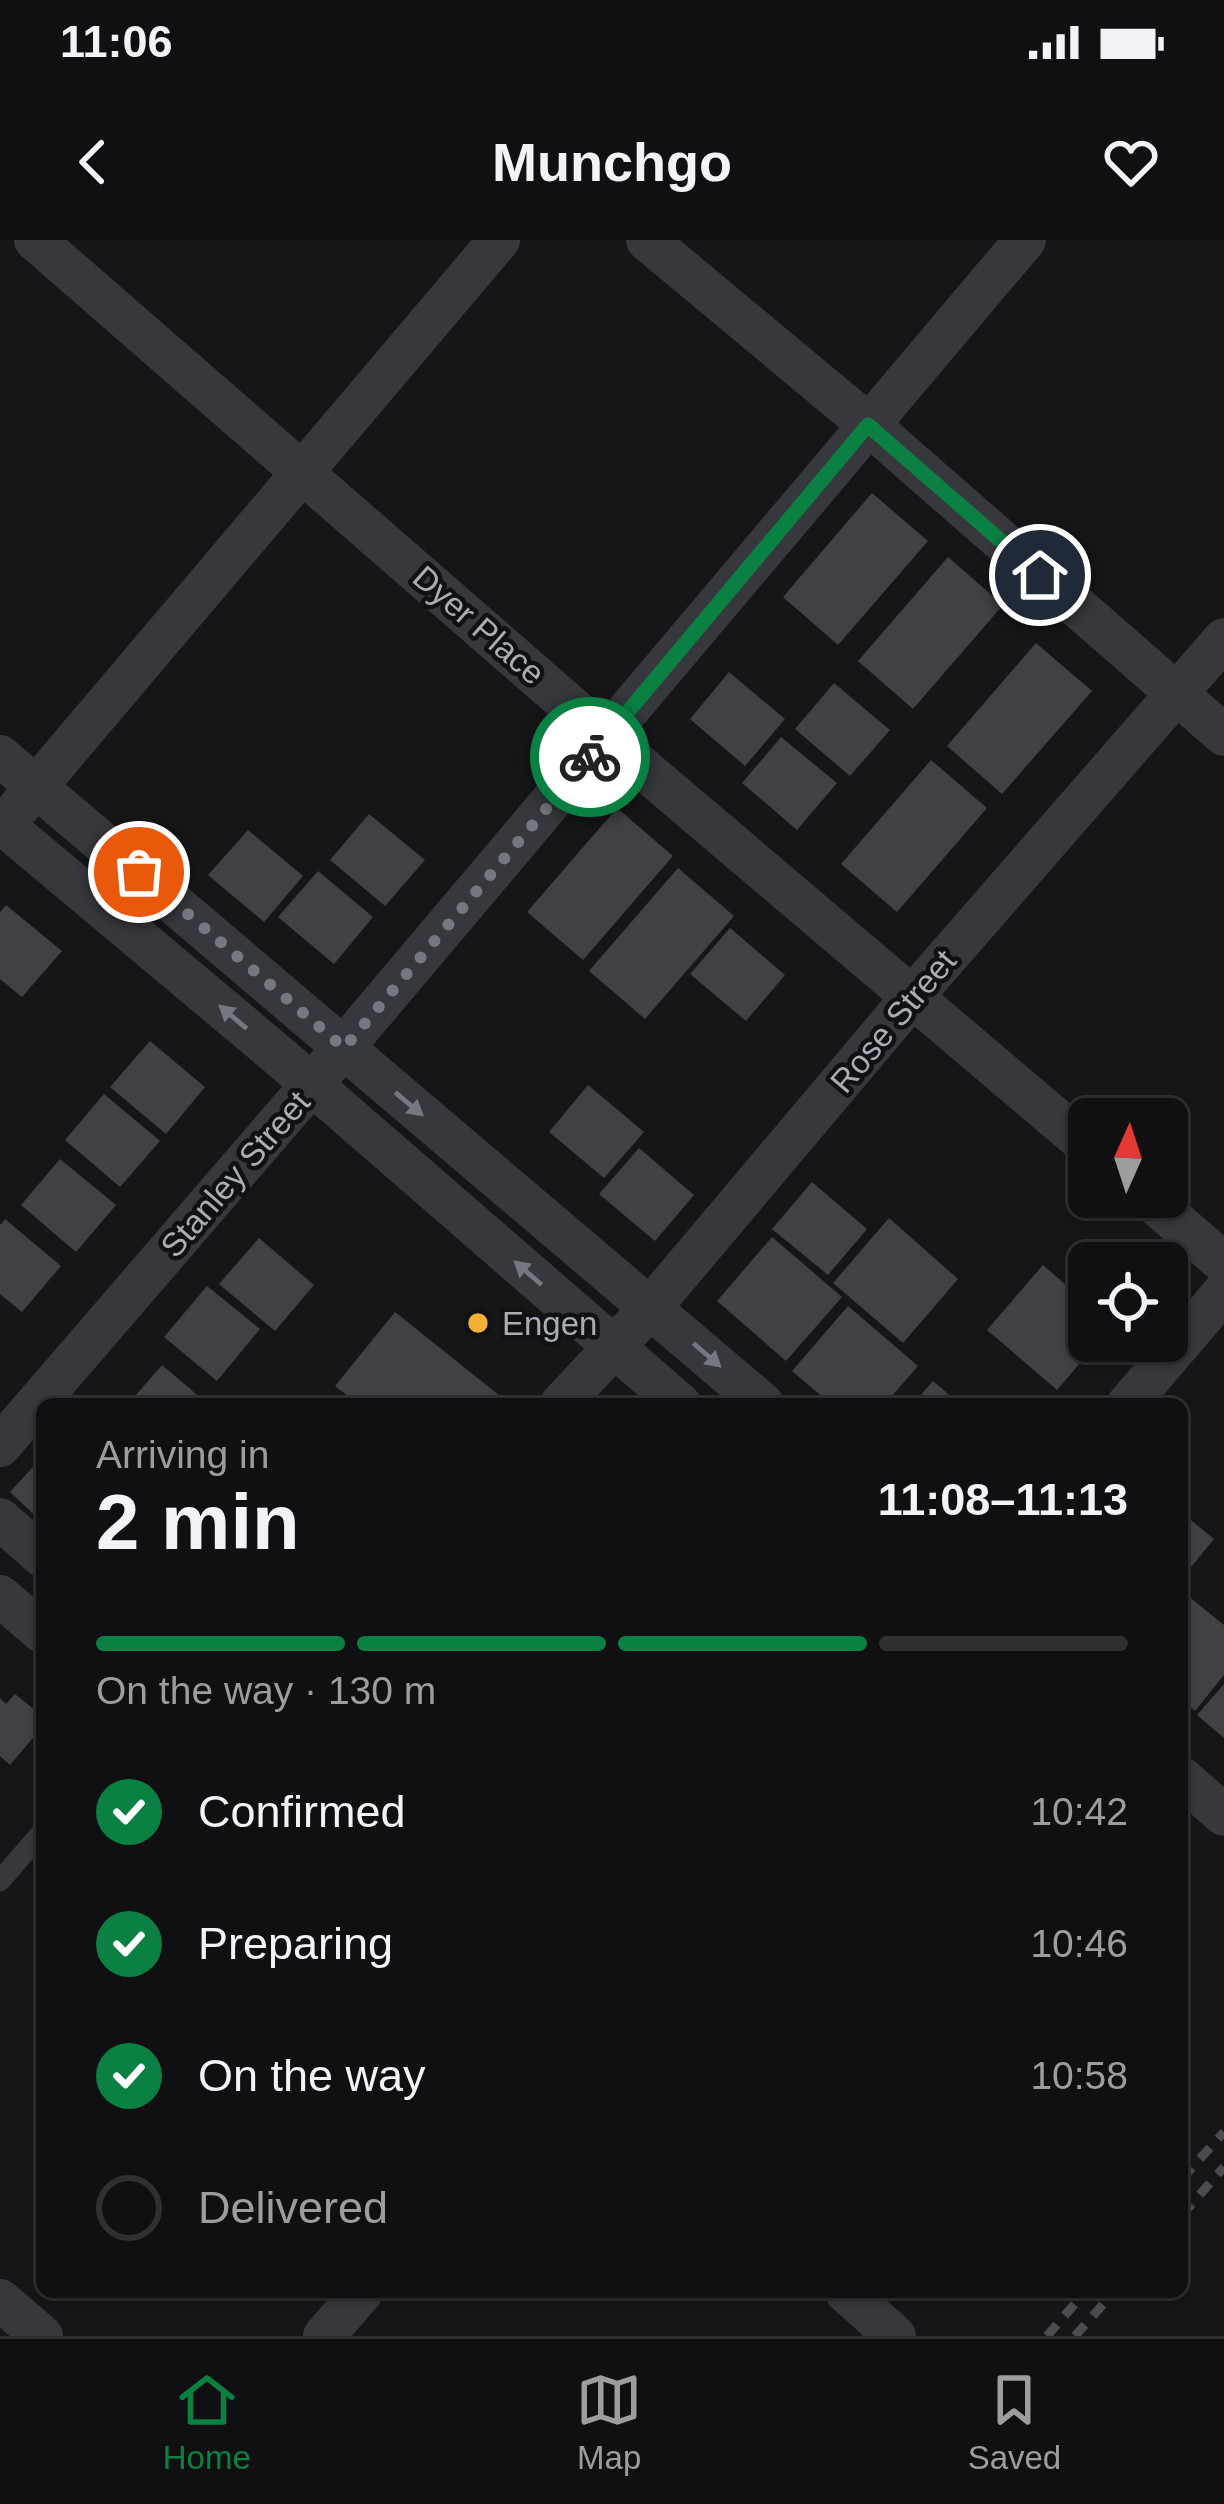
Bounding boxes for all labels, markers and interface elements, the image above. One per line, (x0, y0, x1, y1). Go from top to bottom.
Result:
text: 11:06 (60, 16, 173, 67)
icon: back (60, 129, 126, 195)
icon: heart (1098, 129, 1164, 195)
text: Munchgo (492, 132, 732, 192)
pin (989, 524, 1091, 626)
icon: home (1007, 542, 1073, 608)
street label: Dyer Place (406, 558, 552, 692)
courier (530, 697, 650, 817)
icon: bike (557, 724, 623, 790)
pin (88, 821, 190, 923)
icon: bag (106, 839, 172, 905)
street label: Rose Street (823, 942, 963, 1100)
one-way arrow (218, 1005, 248, 1031)
street label: Stanley Street (153, 1084, 317, 1264)
one-way arrow (394, 1090, 424, 1116)
north arrow (1068, 1098, 1188, 1218)
map controls (1068, 1098, 1188, 1362)
button: locate (1068, 1242, 1188, 1362)
one-way arrow (513, 1260, 542, 1287)
place label: Engen (502, 1305, 597, 1342)
marker: Engen (465, 1310, 491, 1336)
one-way arrow (692, 1342, 722, 1368)
text: Arriving in (96, 1433, 269, 1476)
text: 11:08–11:13 (878, 1474, 1128, 1525)
text: 2 min (96, 1478, 300, 1566)
text: On the way · 130 m (96, 1669, 436, 1712)
icon: check (96, 1779, 162, 1845)
text: Confirmed (198, 1786, 406, 1837)
text: 10:42 (1030, 1790, 1128, 1833)
icon: check (96, 1911, 162, 1977)
text: Preparing (198, 1918, 393, 1969)
text: 10:46 (1030, 1922, 1128, 1965)
icon: check (96, 2043, 162, 2109)
text: On the way (198, 2050, 426, 2101)
text: 10:58 (1030, 2054, 1128, 2097)
text: Delivered (198, 2182, 388, 2233)
tab: Home (163, 2367, 251, 2477)
tab: Map (576, 2367, 642, 2477)
tab: Saved (968, 2367, 1061, 2477)

